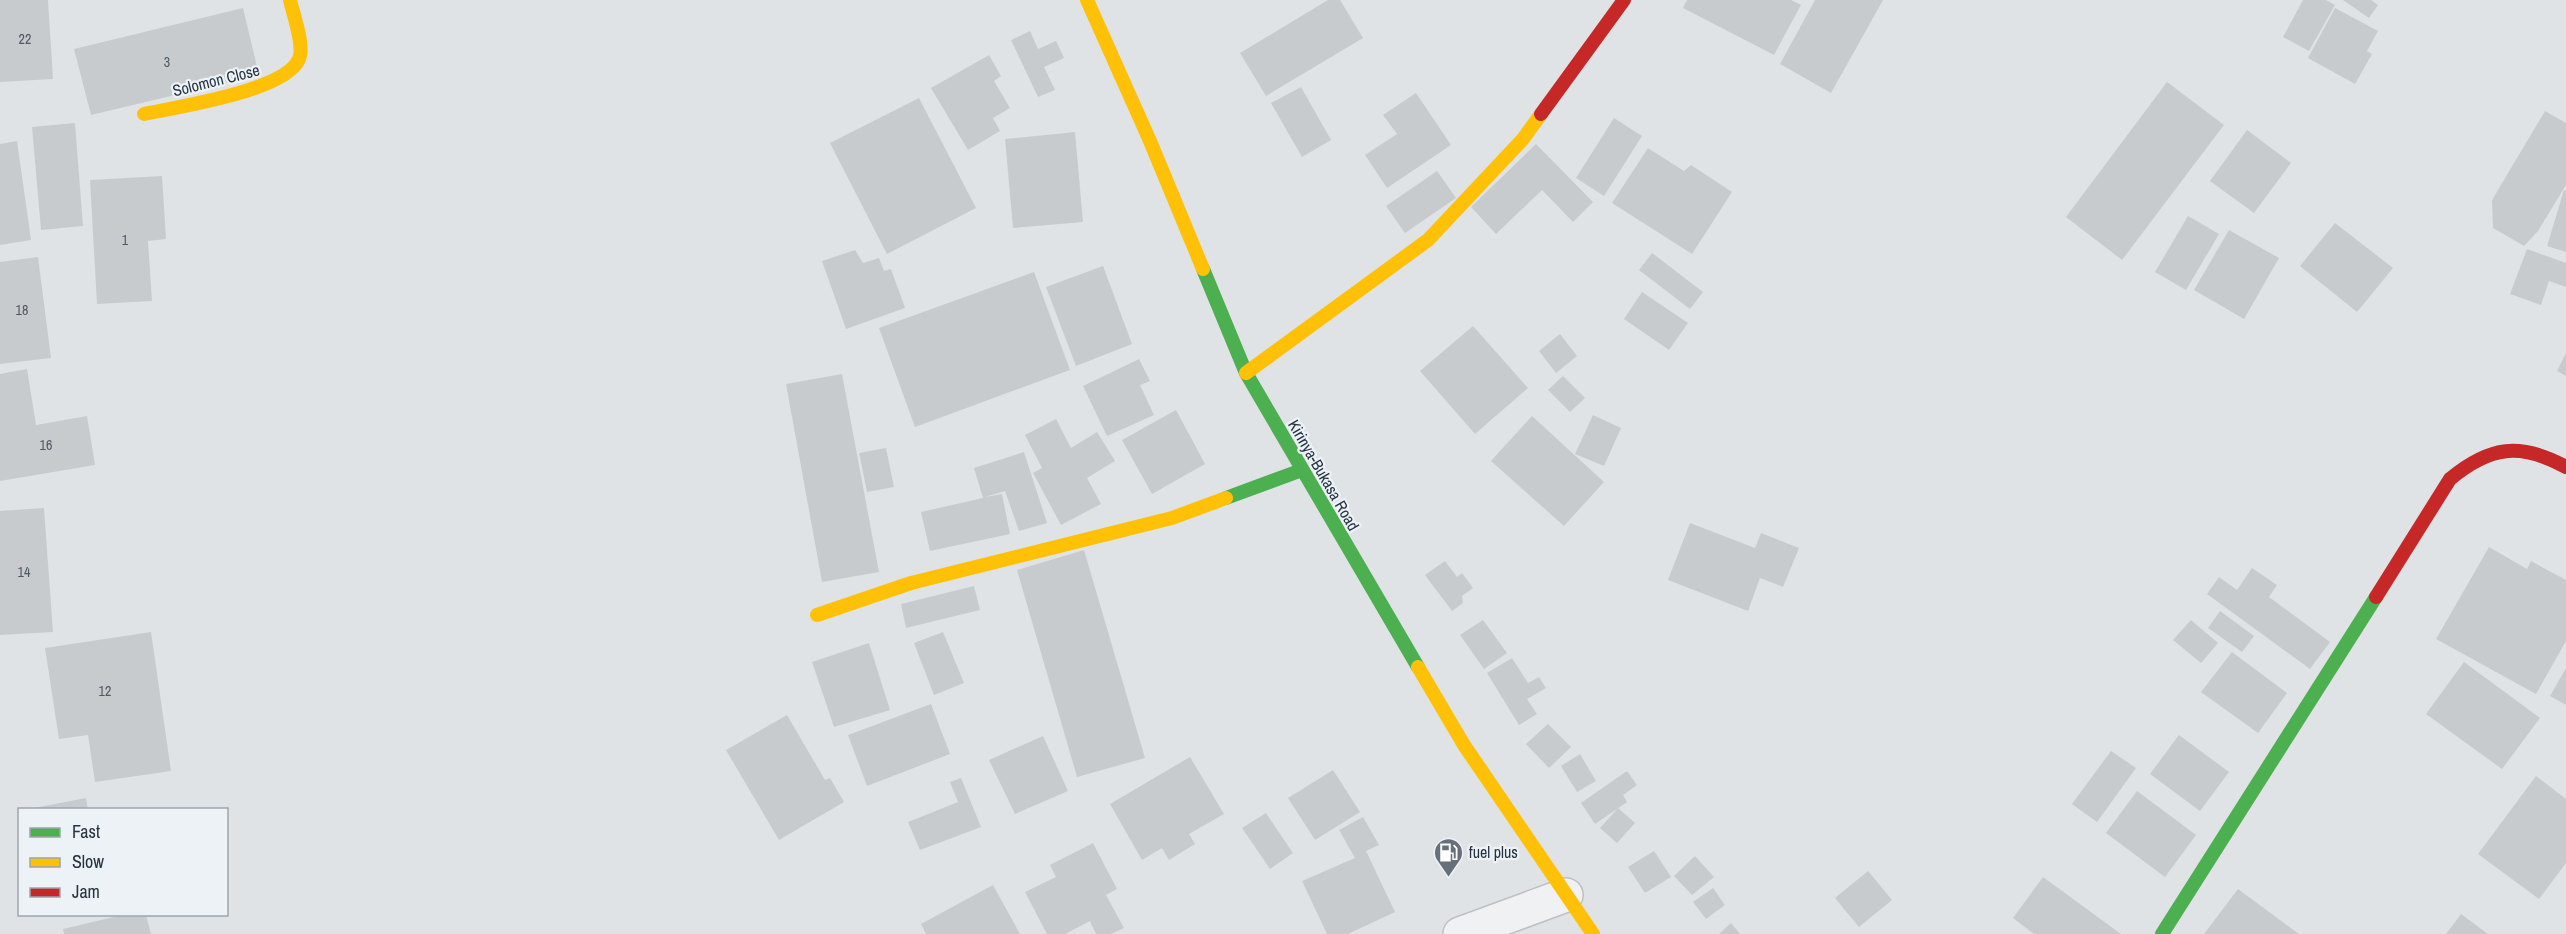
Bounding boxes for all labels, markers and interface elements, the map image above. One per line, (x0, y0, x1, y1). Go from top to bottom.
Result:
house number: 22 (19, 30, 31, 48)
house number: 3 (164, 53, 170, 71)
street label: Solomon Close (170, 59, 262, 101)
house number: 1 (122, 231, 129, 249)
house number: 18 (16, 301, 28, 319)
street label: Kirinya-Bukasa Road (1283, 415, 1365, 535)
house number: 16 (40, 436, 52, 454)
house number: 14 (18, 563, 31, 581)
house number: 12 (99, 682, 111, 700)
legend (18, 808, 228, 916)
text: Fast (72, 819, 100, 844)
fuel station icon: fuel plus (1432, 836, 1464, 878)
place label: fuel plus (1469, 841, 1518, 863)
text: Slow (72, 849, 104, 874)
text: Jam (72, 879, 100, 904)

